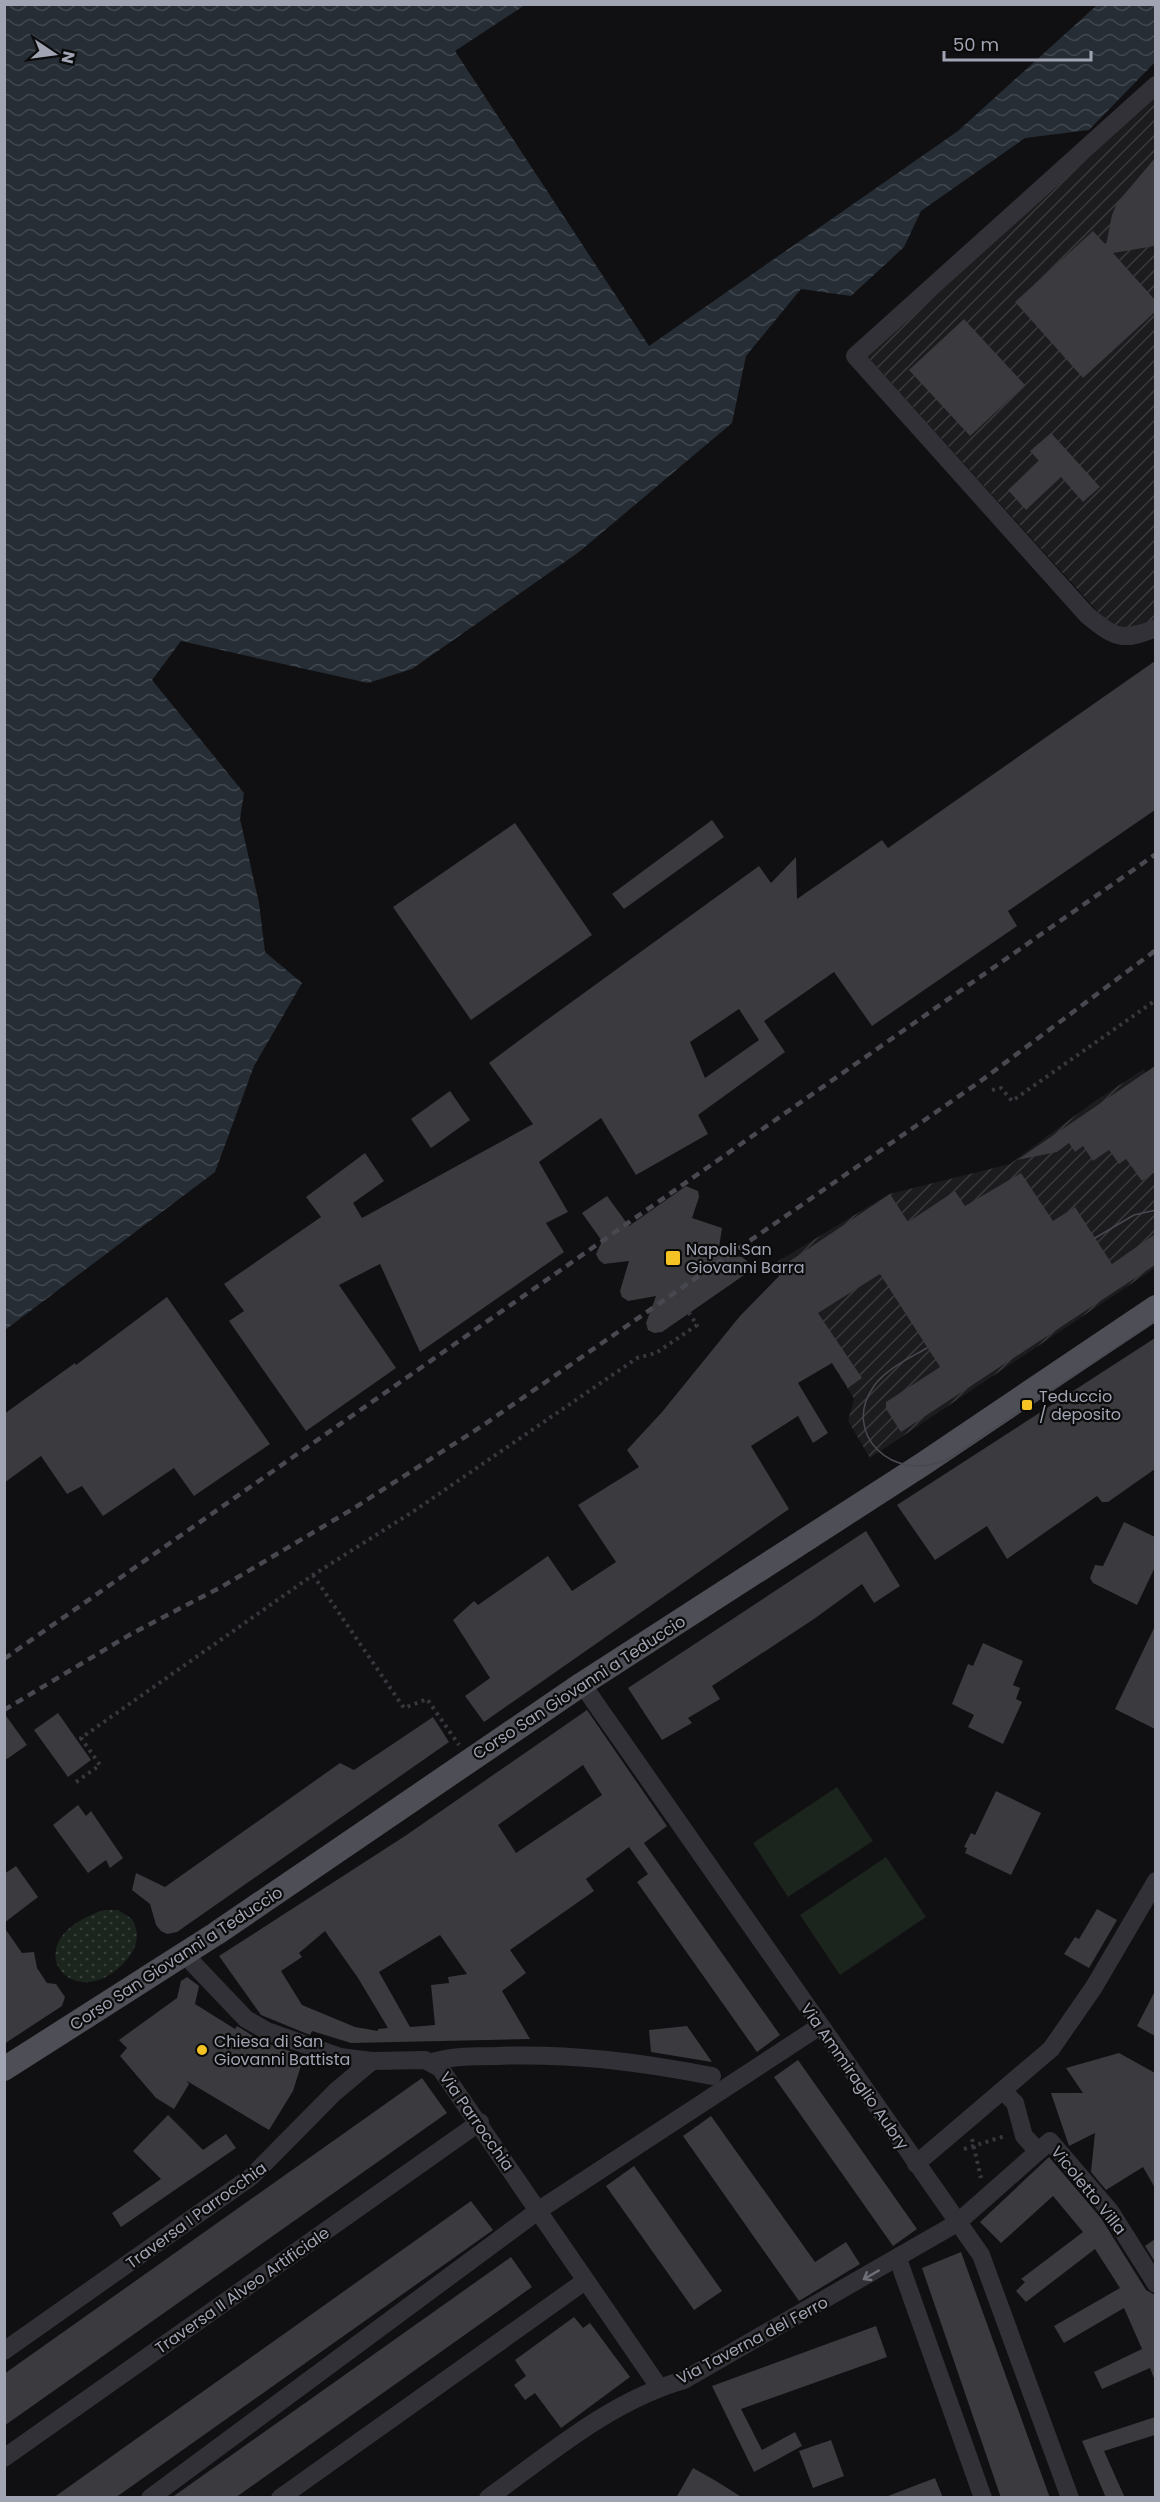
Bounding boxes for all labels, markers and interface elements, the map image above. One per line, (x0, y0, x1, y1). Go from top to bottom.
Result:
north arrow (24, 24, 84, 84)
scale bar (944, 24, 1091, 62)
text: 50 m (953, 32, 999, 57)
text: N (56, 49, 81, 66)
place label: Napoli San Giovanni Barra (686, 1238, 804, 1279)
marker: Napoli San Giovanni Barra (664, 1249, 682, 1267)
place label: Teduccio / deposito (1039, 1385, 1121, 1426)
marker: Teduccio / deposito (1020, 1398, 1034, 1412)
street label: Corso San Giovanni a Teduccio (468, 1610, 690, 1765)
street label: Corso San Giovanni a Teduccio (65, 1881, 287, 2036)
street label: Via Ammiraglio Aubry (795, 1998, 914, 2154)
place label: Chiesa di San Giovanni Battista (214, 2030, 350, 2071)
marker: Chiesa di San Giovanni Battista (195, 2043, 209, 2057)
street label: Via Parrocchia (434, 2067, 519, 2176)
street label: Vicoletto Villa (1046, 2141, 1132, 2240)
street label: Traversa I Parrocchia (121, 2157, 271, 2274)
street label: Traversa II Alveo Artificiale (150, 2221, 334, 2359)
one-way arrow (863, 2269, 880, 2281)
street label: Via Taverna del Ferro (672, 2291, 832, 2390)

